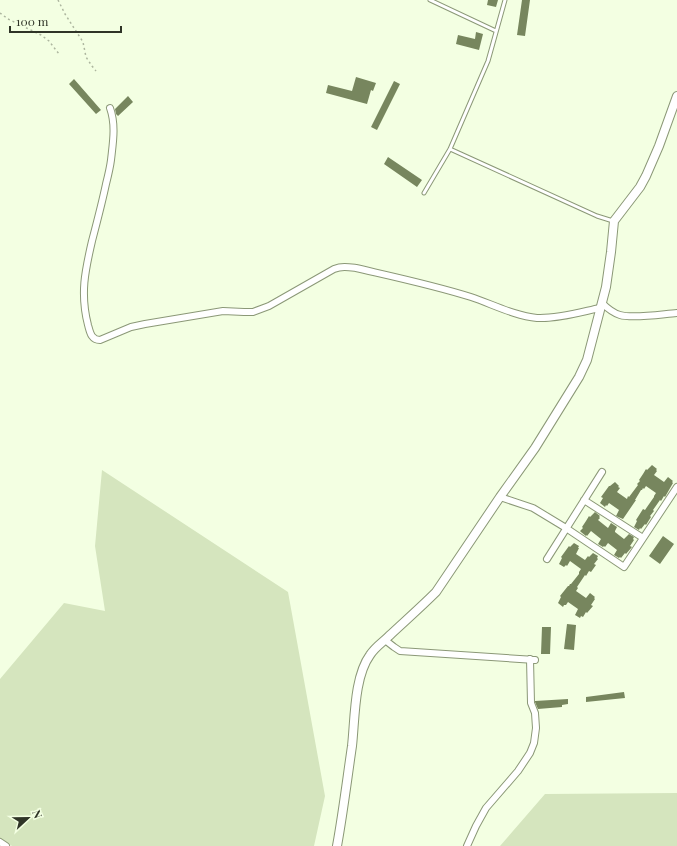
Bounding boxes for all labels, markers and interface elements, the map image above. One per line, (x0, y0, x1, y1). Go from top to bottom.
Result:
scale bar (10, 8, 121, 34)
text: 100 m (16, 13, 49, 29)
north arrow (8, 798, 48, 838)
text: N (29, 808, 46, 821)

